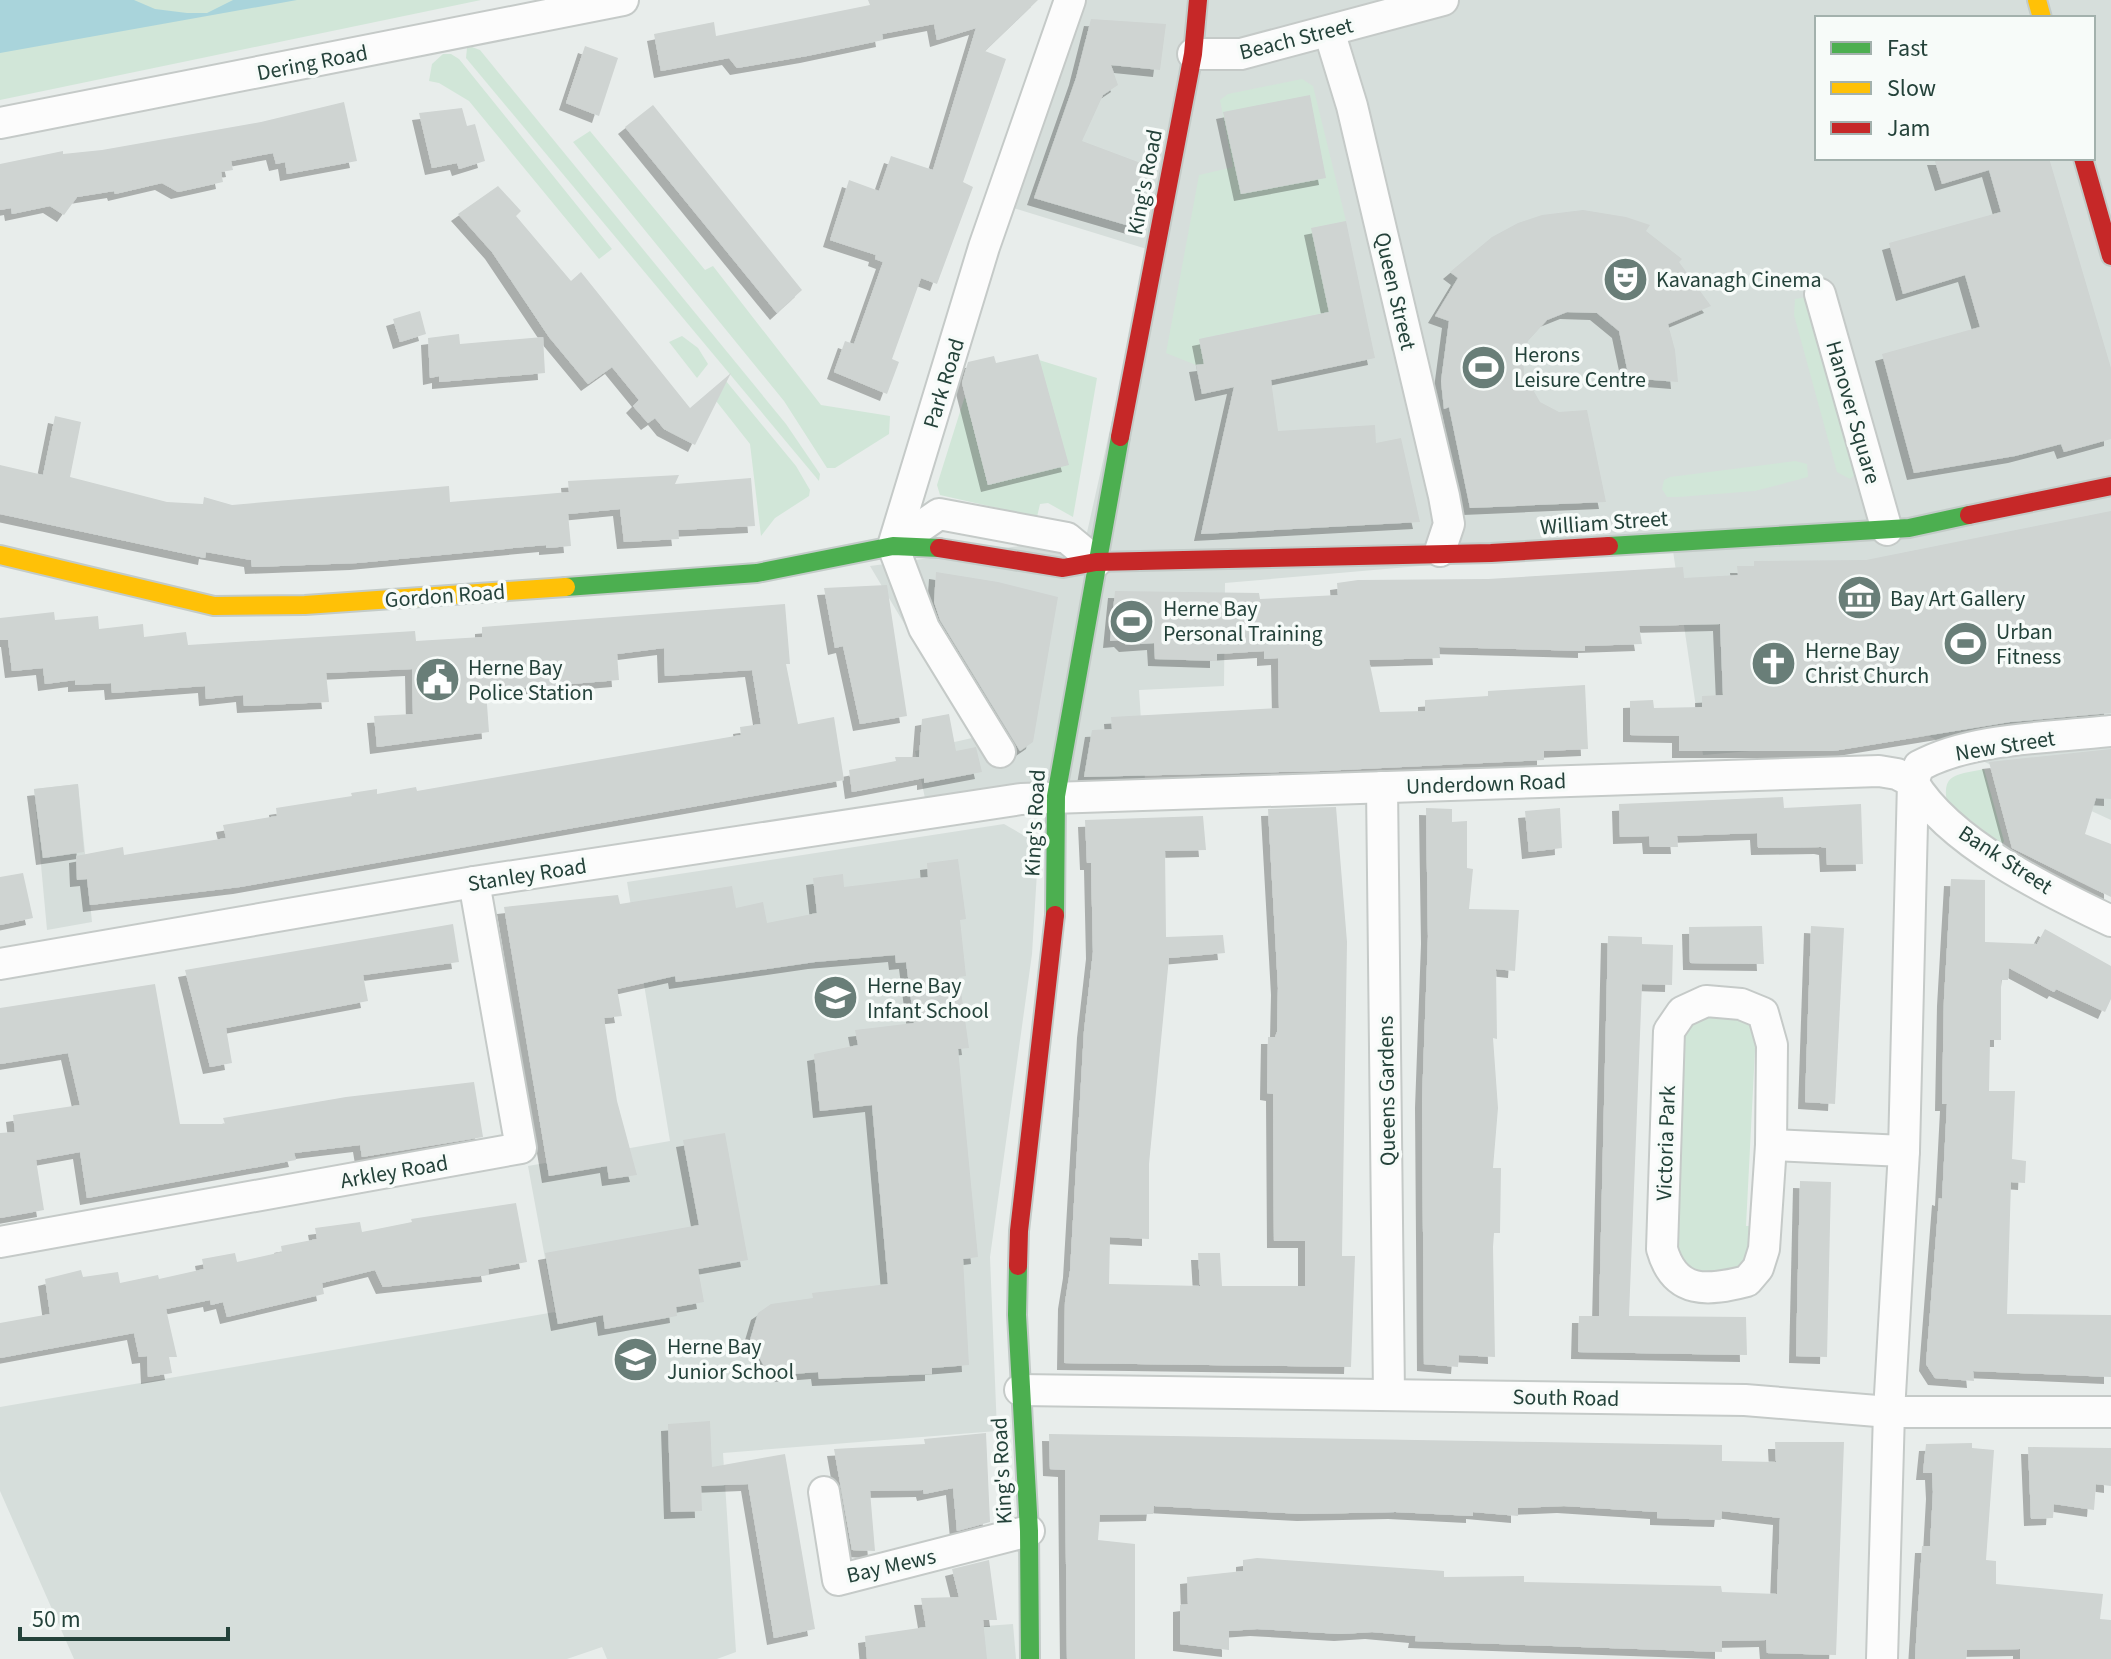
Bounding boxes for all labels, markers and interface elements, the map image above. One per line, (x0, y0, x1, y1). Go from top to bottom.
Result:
street label: Beach Street (1236, 9, 1357, 69)
legend (1815, 16, 2095, 160)
text: Fast (1887, 31, 1928, 66)
street label: Dering Road (254, 37, 370, 89)
text: Slow (1887, 71, 1936, 106)
text: Jam (1887, 111, 1931, 146)
street label: King's Road (1119, 127, 1171, 238)
street label: Queen Street (1366, 229, 1424, 354)
theatre icon: Kavanagh Cinema (1601, 255, 1649, 303)
place label: Kavanagh Cinema (1656, 264, 1822, 296)
street label: Park Road (915, 334, 973, 432)
street label: Hanover Square (1817, 337, 1889, 488)
place label: Herons Leisure Centre (1514, 339, 1646, 396)
sports icon: Herons Leisure Centre (1459, 343, 1507, 391)
street label: William Street (1539, 503, 1670, 543)
museum icon: Bay Art Gallery (1835, 574, 1883, 622)
street label: Gordon Road (384, 576, 506, 616)
place label: Bay Art Gallery (1890, 583, 2026, 615)
place label: Herne Bay Personal Training (1163, 593, 1323, 650)
sports icon: Herne Bay Personal Training (1108, 597, 1156, 645)
place label: Urban Fitness (1996, 616, 2061, 673)
sports icon: Urban Fitness (1941, 620, 1989, 668)
place label: Herne Bay Christ Church (1805, 635, 1929, 692)
church icon: Herne Bay Christ Church (1750, 639, 1798, 687)
place label: Herne Bay Police Station (468, 652, 594, 709)
public building icon: Herne Bay Police Station (413, 656, 461, 704)
street label: New Street (1953, 722, 2058, 770)
street label: Underdown Road (1405, 765, 1567, 803)
street label: King's Road (1016, 769, 1054, 877)
street label: Bank Street (1952, 817, 2059, 903)
street label: Stanley Road (465, 850, 589, 900)
place label: Herne Bay Infant School (867, 970, 989, 1027)
school or university icon: Herne Bay Infant School (812, 974, 860, 1022)
street label: Queens Gardens (1370, 1015, 1404, 1167)
street label: Victoria Park (1648, 1085, 1684, 1201)
street label: Arkley Road (338, 1147, 451, 1197)
place label: Herne Bay Junior School (667, 1331, 794, 1388)
school or university icon: Herne Bay Junior School (612, 1335, 660, 1383)
street label: South Road (1512, 1381, 1620, 1415)
street label: King's Road (983, 1417, 1021, 1525)
street label: Bay Mews (843, 1540, 939, 1592)
scale bar (20, 1591, 228, 1641)
text: 50 m (32, 1602, 81, 1637)

